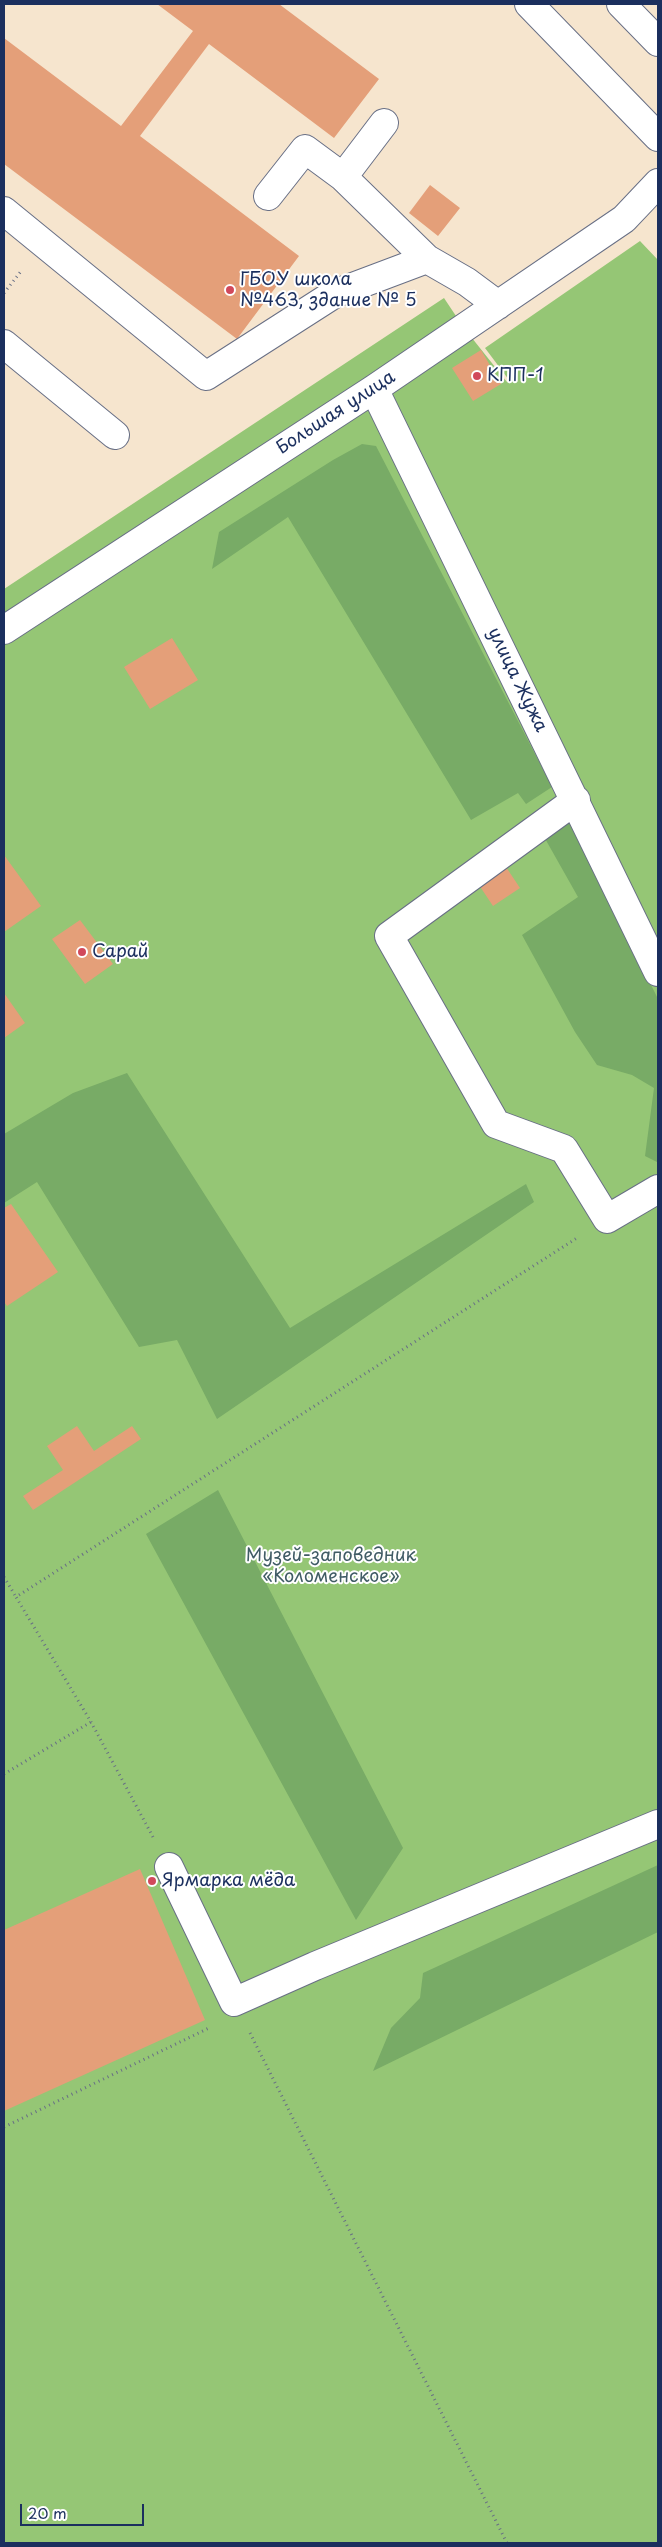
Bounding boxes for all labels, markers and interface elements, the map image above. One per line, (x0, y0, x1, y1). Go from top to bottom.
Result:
place label: ГБОУ школа №463, здание № 5 (240, 269, 416, 312)
marker: ГБОУ школа №463, здание № 5 (224, 284, 236, 296)
place label: КПП-1 (487, 365, 543, 387)
street label: Большая улица (273, 367, 399, 459)
marker: КПП-1 (471, 370, 483, 382)
street label: улица Жужа (482, 624, 552, 736)
place label: Сарай (92, 941, 148, 963)
marker: Сарай (76, 946, 88, 958)
park label: Музей-заповедник «Коломенское» (246, 1545, 416, 1588)
place label: Ярмарка мёда (162, 1870, 295, 1892)
marker: Ярмарка мёда (146, 1875, 158, 1887)
scale bar (22, 2494, 146, 2526)
text: 20 m (28, 2501, 67, 2524)

